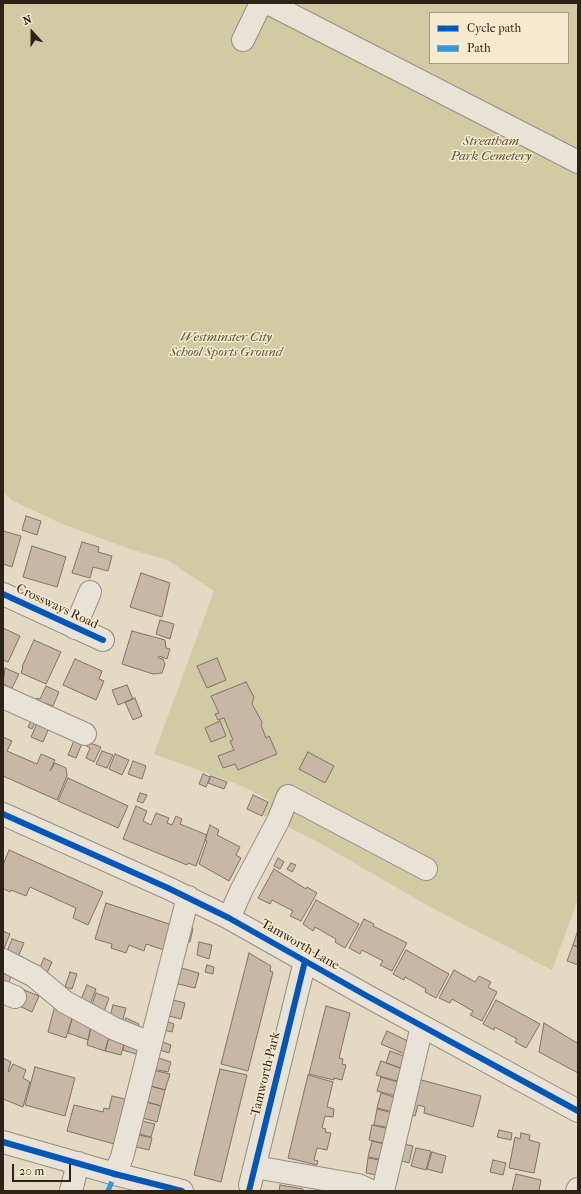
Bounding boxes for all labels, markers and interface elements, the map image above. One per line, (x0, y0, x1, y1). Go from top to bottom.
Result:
north arrow (12, 12, 52, 52)
legend (429, 12, 569, 64)
text: N (21, 13, 34, 28)
text: Cycle path (467, 21, 521, 35)
text: Path (467, 41, 491, 55)
park label: Streatham Park Cemetery (451, 134, 531, 165)
park label: Westminster City School Sports Ground (170, 330, 282, 361)
street label: Crossways Road (13, 581, 101, 633)
street label: Tamworth Lane (258, 916, 342, 974)
street label: Tamworth Park (248, 1030, 284, 1118)
scale bar (14, 1156, 73, 1182)
text: 20 m (19, 1164, 44, 1178)

